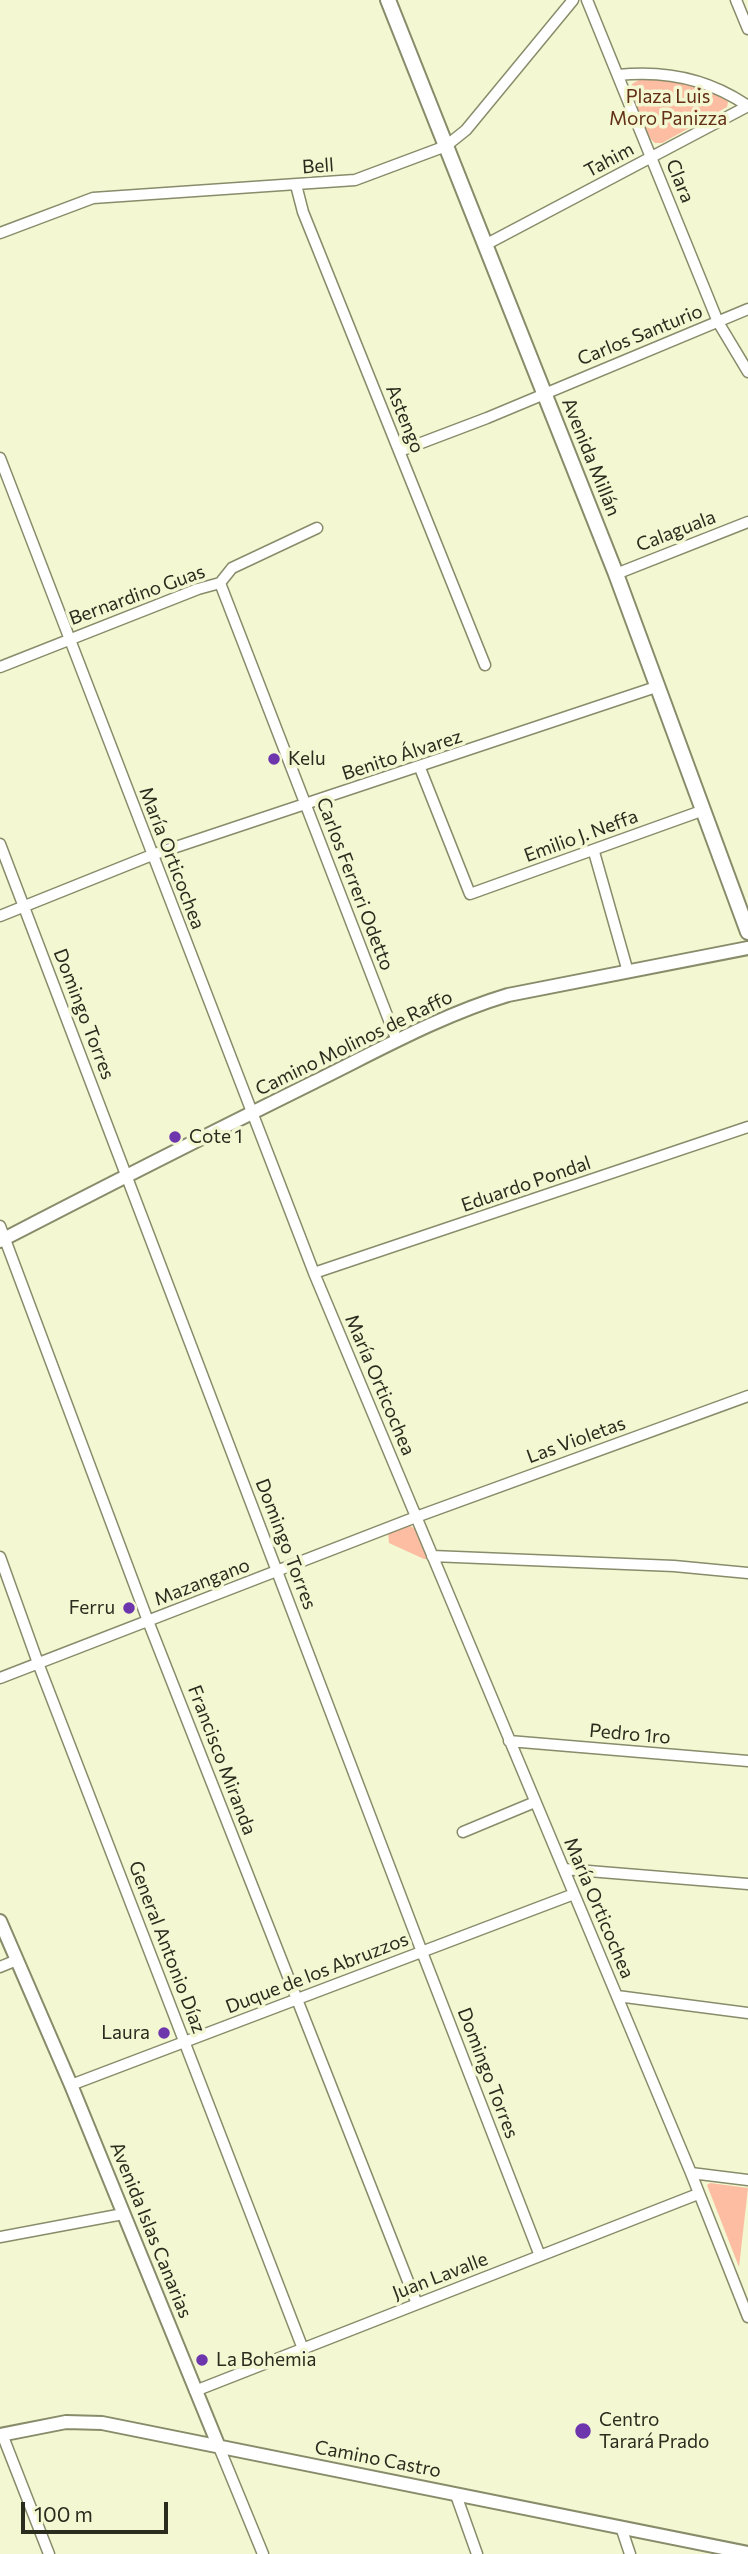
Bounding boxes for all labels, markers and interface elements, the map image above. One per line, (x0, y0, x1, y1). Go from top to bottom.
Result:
park label: Plaza Luis Moro Panizza (609, 86, 727, 130)
street label: Tahim (580, 138, 638, 182)
street label: Bell (301, 154, 335, 178)
street label: Clara (661, 156, 699, 206)
street label: Carlos Santurio (574, 300, 706, 370)
street label: Astengo (381, 381, 429, 457)
street label: Avenida Millán (557, 395, 625, 519)
street label: Calaguala (633, 505, 719, 557)
street label: Bernardino Guas (66, 560, 208, 630)
street label: Benito Álvarez (339, 725, 465, 785)
place label: Kelu (288, 748, 326, 770)
marker: Kelu (266, 751, 282, 767)
street label: María Orticochea (134, 784, 210, 932)
street label: Carlos Ferreri Odetto (311, 794, 399, 974)
street label: Emilio J. Neffa (521, 805, 641, 867)
street label: Domingo Torres (49, 945, 119, 1083)
street label: Camino Molinos de Raffo (252, 985, 456, 1101)
place label: Cote 1 (189, 1126, 243, 1148)
marker: Cote 1 (167, 1129, 183, 1145)
street label: Eduardo Pondal (458, 1151, 594, 1217)
street label: María Orticochea (340, 1311, 420, 1459)
street label: Las Violetas (523, 1412, 629, 1468)
street label: Domingo Torres (251, 1475, 321, 1613)
street label: Mazangano (151, 1553, 253, 1611)
place label: Ferru (69, 1597, 115, 1619)
marker: Ferru (121, 1600, 137, 1616)
street label: Francisco Miranda (183, 1682, 261, 1838)
street label: Pedro 1ro (588, 1719, 672, 1749)
street label: María Orticochea (559, 1834, 639, 1982)
street label: General Antonio Díaz (124, 1858, 210, 2036)
street label: Duque de los Abruzzos (222, 1928, 412, 2018)
street label: Domingo Torres (453, 2004, 523, 2142)
place label: Laura (101, 2022, 150, 2044)
marker: Laura (156, 2025, 172, 2041)
street label: Avenida Islas Canarias (105, 2139, 197, 2321)
street label: Juan Lavalle (389, 2247, 491, 2305)
place label: La Bohemia (216, 2349, 316, 2371)
marker: La Bohemia (194, 2352, 210, 2368)
place label: Centro Tarará Prado (599, 2409, 709, 2453)
marker: Centro Tarará Prado (573, 2421, 593, 2441)
street label: Camino Castro (313, 2436, 443, 2482)
scale bar (24, 2488, 172, 2532)
text: 100 m (34, 2501, 93, 2526)

